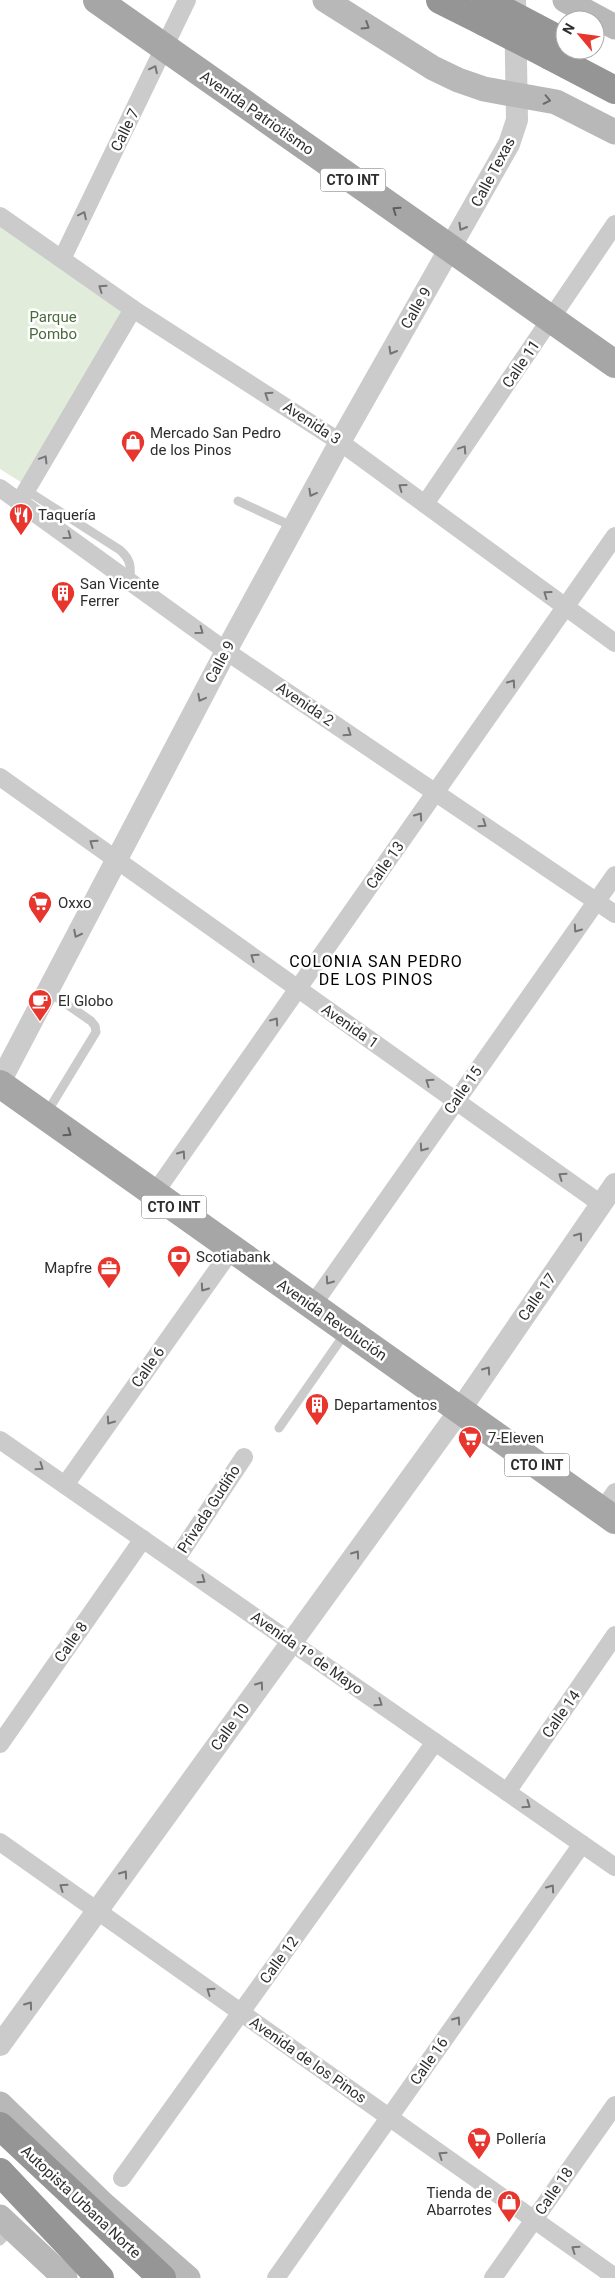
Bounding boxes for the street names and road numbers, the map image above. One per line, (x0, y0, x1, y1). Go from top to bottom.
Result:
street label: Avenida Patriotismo (197, 67, 317, 159)
street label: Calle 7 (107, 106, 143, 154)
street label: Calle Texas (467, 134, 519, 210)
road number: CTO INT (320, 168, 386, 192)
street label: Calle 9 (397, 284, 435, 332)
street label: Calle 11 (499, 337, 543, 391)
street label: Avenida 3 (280, 398, 344, 448)
street label: Calle 9 (201, 638, 239, 686)
street label: Avenida 2 (273, 678, 337, 730)
street label: Calle 13 (362, 838, 408, 892)
street label: Avenida 1 (318, 1000, 382, 1052)
street label: Calle 15 (440, 1063, 486, 1117)
road number: CTO INT (142, 1196, 206, 1218)
street label: Calle 17 (514, 1270, 560, 1324)
street label: Avenida Revolución (274, 1275, 390, 1365)
street label: Calle 6 (128, 1343, 168, 1391)
road number: CTO INT (504, 1454, 570, 1476)
street label: Privada Gudiño (174, 1462, 244, 1556)
street label: Avenida 1º de Mayo (248, 1608, 366, 1698)
street label: Calle 8 (51, 1618, 91, 1666)
street label: Calle 14 (538, 1686, 584, 1741)
street label: Calle 10 (207, 1700, 253, 1754)
street label: Calle 12 (256, 1933, 302, 1987)
street label: Avenida de los Pinos (246, 2013, 370, 2107)
street label: Calle 16 (406, 2034, 452, 2088)
street label: Autopista Urbana Norte (17, 2142, 145, 2262)
street label: Calle 18 (531, 2164, 577, 2218)

